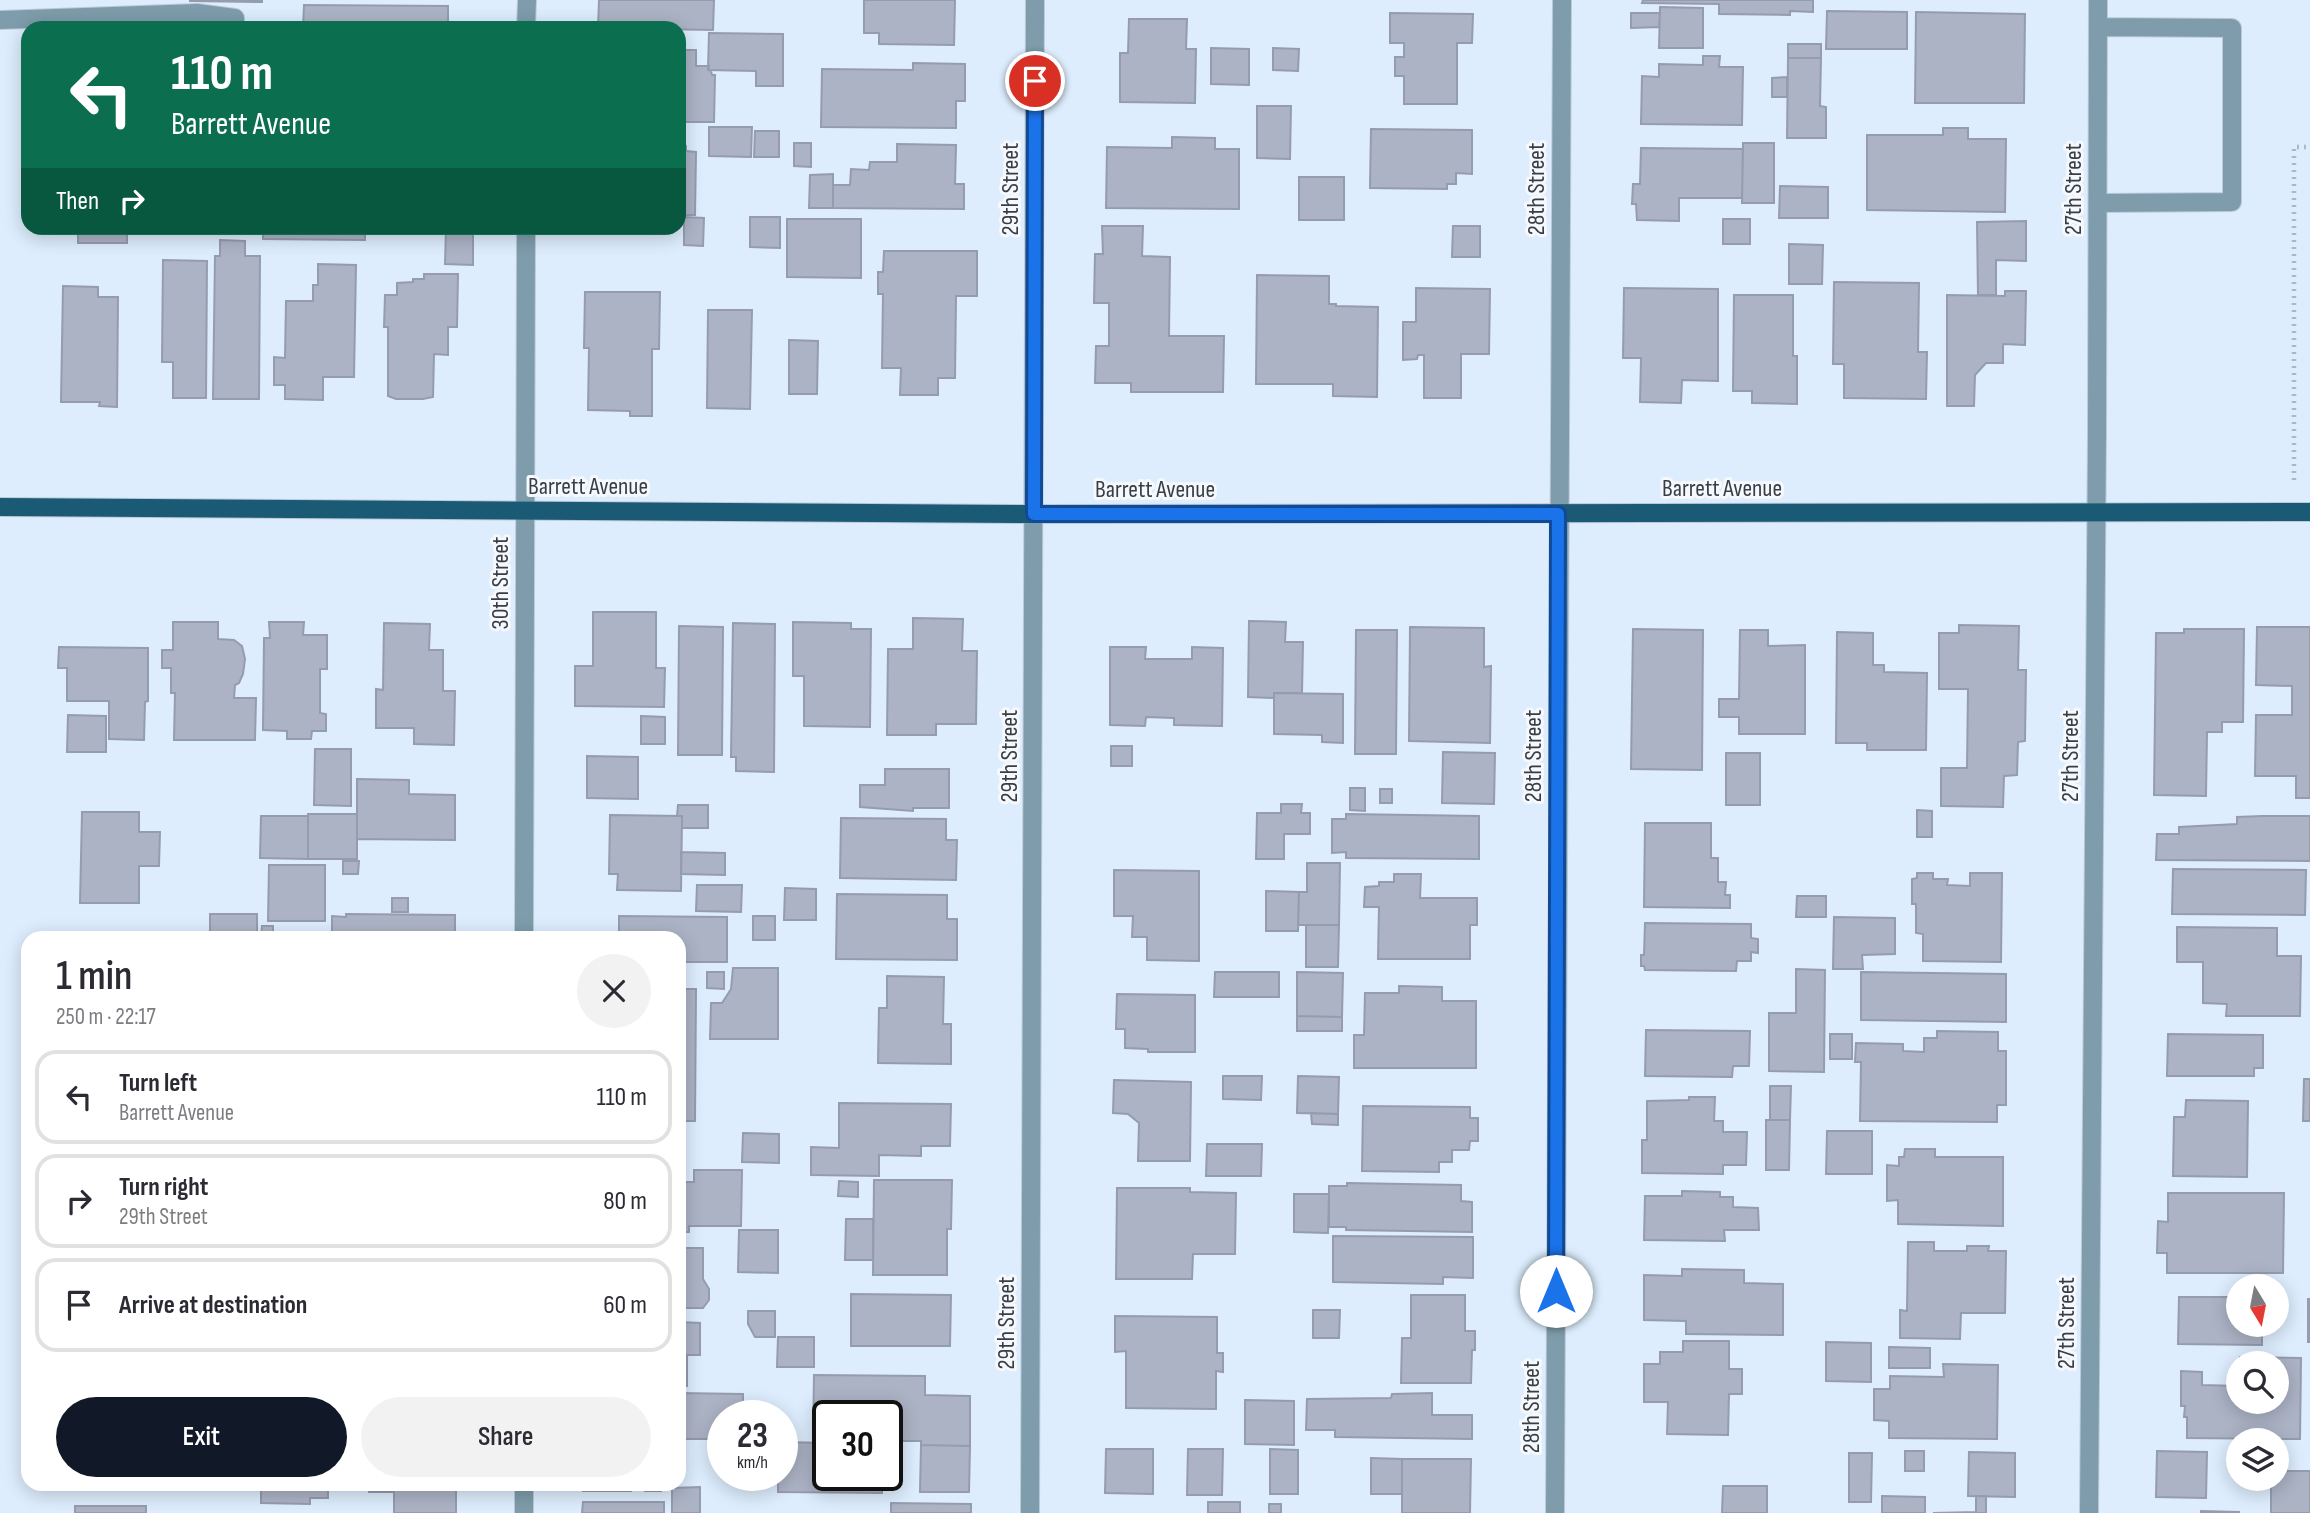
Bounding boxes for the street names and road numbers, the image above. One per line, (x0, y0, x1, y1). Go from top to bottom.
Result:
street label: 29th Street (996, 143, 1025, 235)
street label: 28th Street (1522, 143, 1551, 235)
street label: 27th Street (2059, 143, 2088, 235)
street label: Barrett Avenue (528, 472, 648, 501)
street label: Barrett Avenue (1662, 474, 1782, 503)
street label: Barrett Avenue (1095, 475, 1215, 504)
street label: 30th Street (486, 537, 515, 629)
street label: 29th Street (995, 710, 1024, 802)
street label: 28th Street (1519, 710, 1548, 802)
street label: 27th Street (2056, 710, 2085, 802)
street label: 29th Street (992, 1277, 1021, 1369)
street label: 27th Street (2052, 1277, 2081, 1369)
street label: 28th Street (1517, 1361, 1546, 1453)

